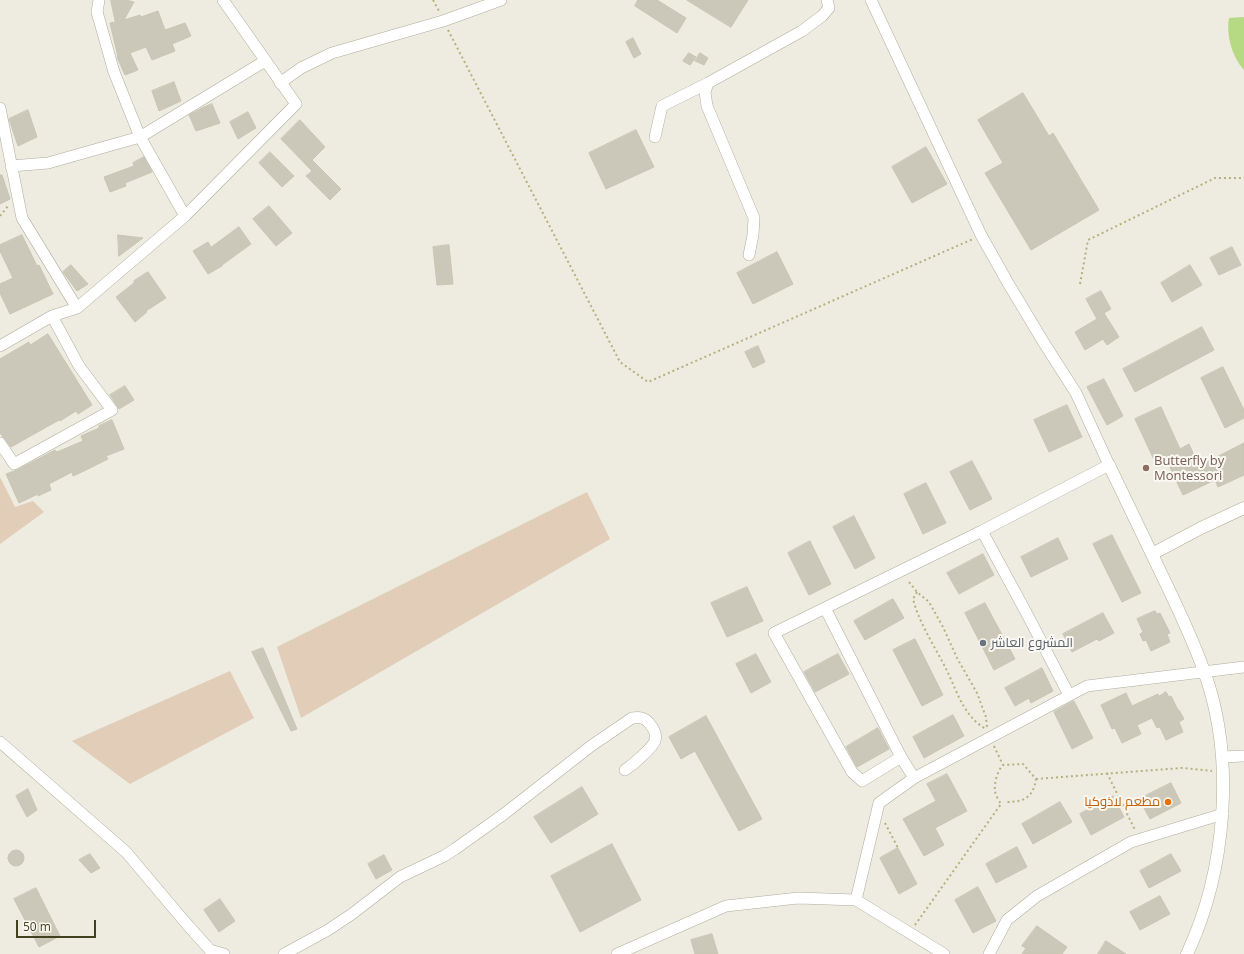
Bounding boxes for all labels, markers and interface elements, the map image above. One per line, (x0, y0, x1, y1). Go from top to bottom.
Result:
place label: Butterfly by Montessori (1154, 453, 1224, 484)
marker: Butterfly by Montessori (1141, 463, 1151, 473)
place label: المشروع العاشر (991, 635, 1073, 651)
marker: المشروع العاشر (978, 638, 988, 648)
place label: مطعم لاذوكيا (1084, 794, 1160, 810)
marker: مطعم لاذوكيا (1163, 797, 1173, 807)
scale bar (18, 912, 98, 938)
text: 50 m (23, 918, 51, 935)

